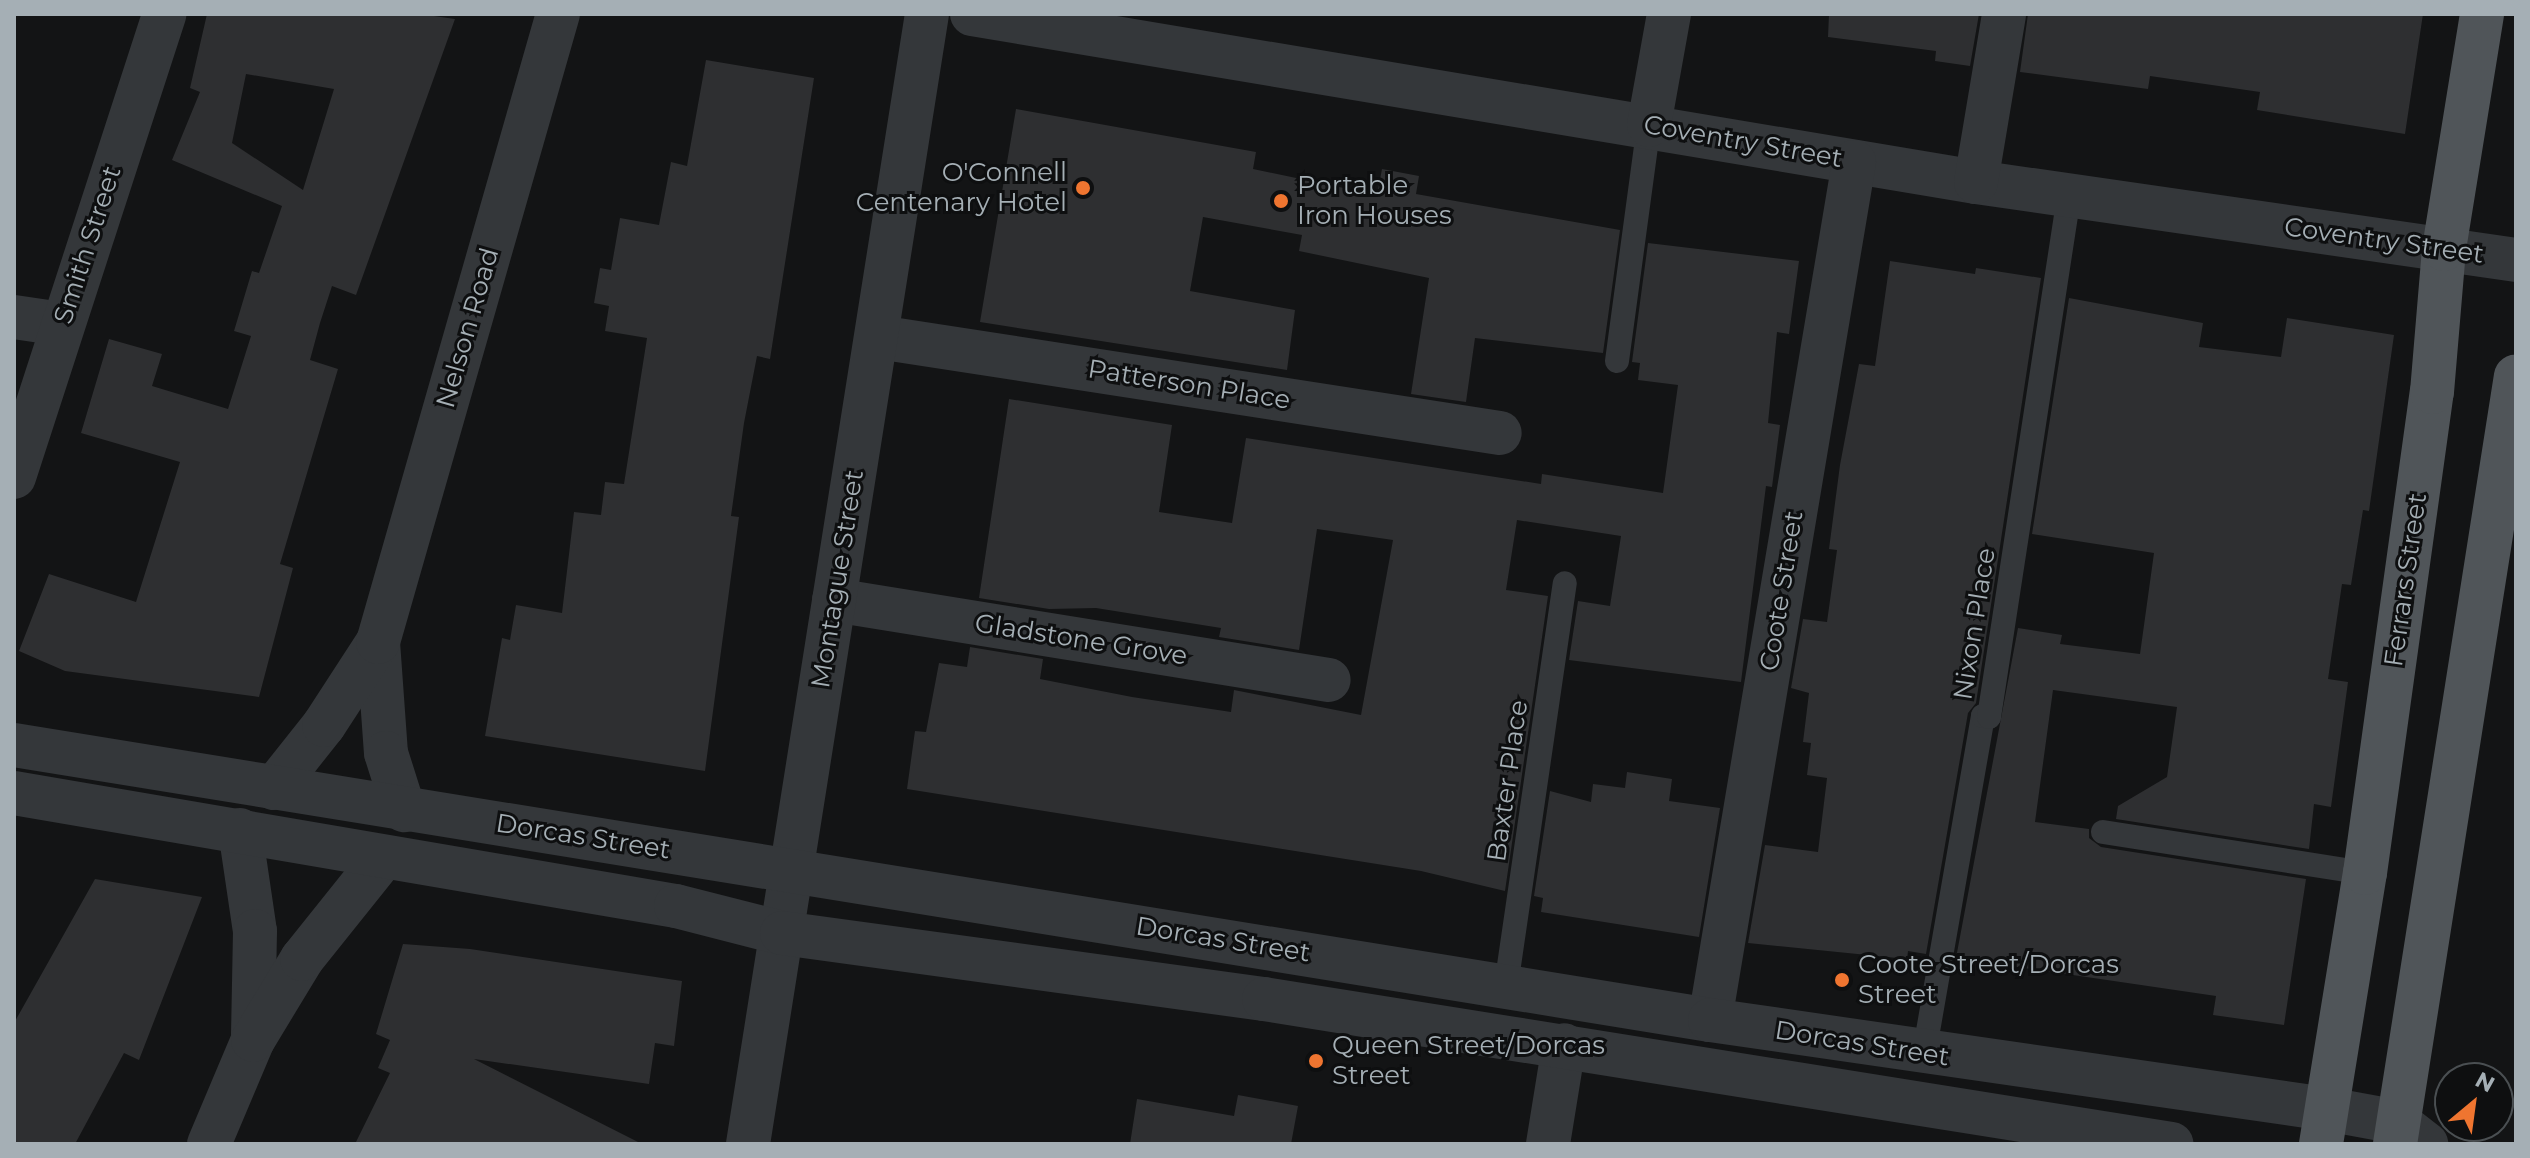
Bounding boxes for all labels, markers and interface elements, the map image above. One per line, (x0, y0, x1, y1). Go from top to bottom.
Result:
street label: Coventry Street (1641, 109, 1845, 175)
place label: O'Connell Centenary Hotel (856, 157, 1067, 218)
street label: Smith Street (48, 162, 128, 328)
place label: Portable Iron Houses (1297, 170, 1452, 232)
marker: O'Connell Centenary Hotel (1074, 179, 1092, 197)
marker: Portable Iron Houses (1272, 192, 1290, 210)
street label: Coventry Street (2282, 212, 2486, 270)
street label: Nelson Road (430, 244, 506, 412)
street label: Patterson Place (1086, 354, 1292, 416)
street label: Montague Street (805, 468, 871, 690)
street label: Ferrars Street (2378, 491, 2434, 669)
street label: Coote Street (1754, 509, 1810, 673)
street label: Nixon Place (1948, 546, 2002, 702)
street label: Gladstone Grove (973, 608, 1189, 672)
street label: Baxter Place (1481, 698, 1535, 864)
street label: Dorcas Street (494, 808, 672, 866)
street label: Dorcas Street (1134, 911, 1312, 969)
place label: Coote Street/Dorcas Street (1858, 949, 2119, 1010)
marker: Coote Street/Dorcas Street (1833, 971, 1851, 989)
street label: Dorcas Street (1773, 1015, 1951, 1073)
place label: Queen Street/Dorcas Street (1332, 1030, 1605, 1092)
marker: Queen Street/Dorcas Street (1307, 1052, 1325, 1070)
north arrow (2434, 1062, 2514, 1142)
text: N (2471, 1066, 2499, 1098)

